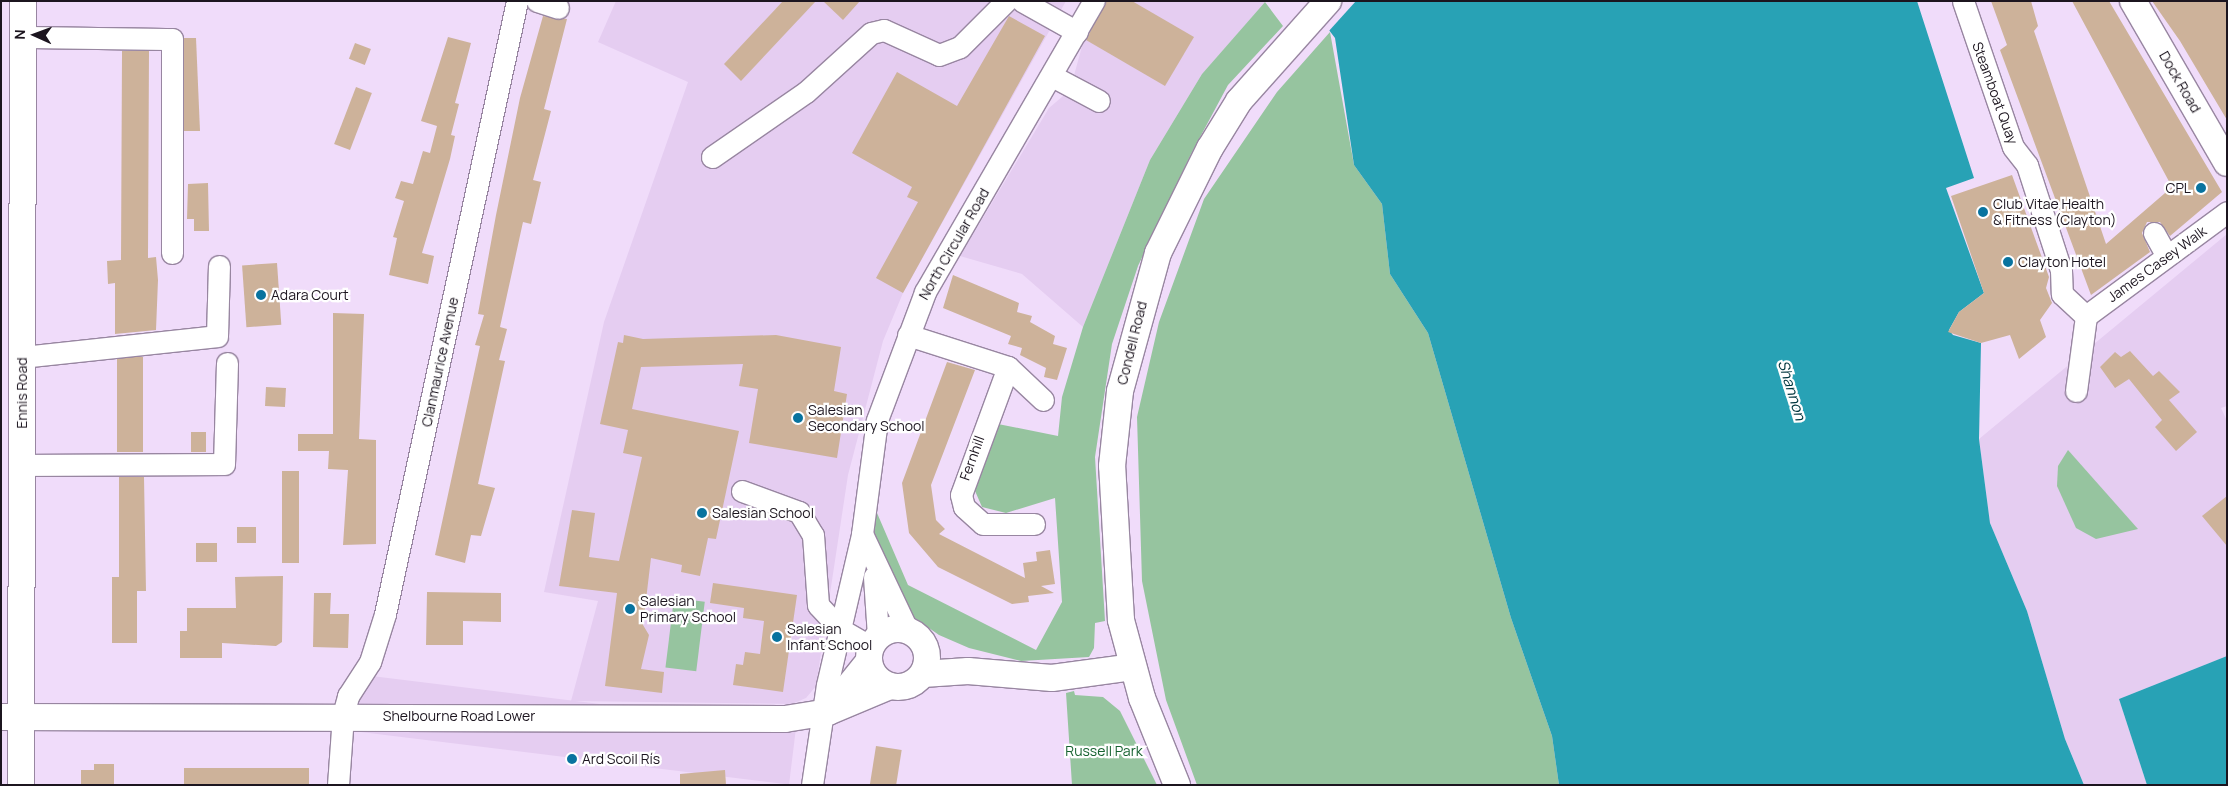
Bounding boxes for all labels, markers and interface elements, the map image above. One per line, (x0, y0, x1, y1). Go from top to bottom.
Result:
north arrow (10, 10, 60, 60)
text: N (10, 29, 29, 40)
street label: Steamboat Quay (1969, 40, 2021, 146)
street label: Dock Road (2156, 48, 2204, 116)
place label: CPL (2165, 180, 2191, 196)
marker: CPL (2195, 182, 2207, 194)
street label: North Circular Road (915, 185, 993, 303)
place label: Club Vitae Health & Fitness (Clayton) (1993, 196, 2116, 228)
marker: Club Vitae Health & Fitness (Clayton) (1977, 206, 1989, 218)
street label: James Casey Walk (2104, 222, 2210, 306)
place label: Clayton Hotel (2018, 254, 2106, 270)
marker: Clayton Hotel (2002, 256, 2014, 268)
place label: Adara Court (271, 287, 349, 303)
marker: Adara Court (255, 289, 267, 301)
street label: Clanmaurice Avenue (418, 296, 462, 428)
street label: Condell Road (1113, 299, 1151, 387)
street label: Ennis Road (14, 357, 30, 429)
water label: Shannon (1774, 358, 1810, 422)
place label: Salesian Secondary School (808, 402, 925, 434)
marker: Salesian Secondary School (792, 412, 804, 424)
street label: Fernhill (956, 433, 988, 483)
place label: Salesian School (712, 505, 814, 521)
marker: Salesian School (696, 507, 708, 519)
place label: Salesian Primary School (640, 593, 736, 626)
marker: Salesian Primary School (624, 603, 636, 615)
place label: Salesian Infant School (787, 621, 872, 654)
marker: Salesian Infant School (771, 631, 783, 643)
street label: Shelbourne Road Lower (383, 708, 535, 724)
park label: Russell Park (1065, 743, 1143, 759)
place label: Ard Scoil Rís (582, 751, 660, 767)
marker: Ard Scoil Rís (566, 753, 578, 765)

